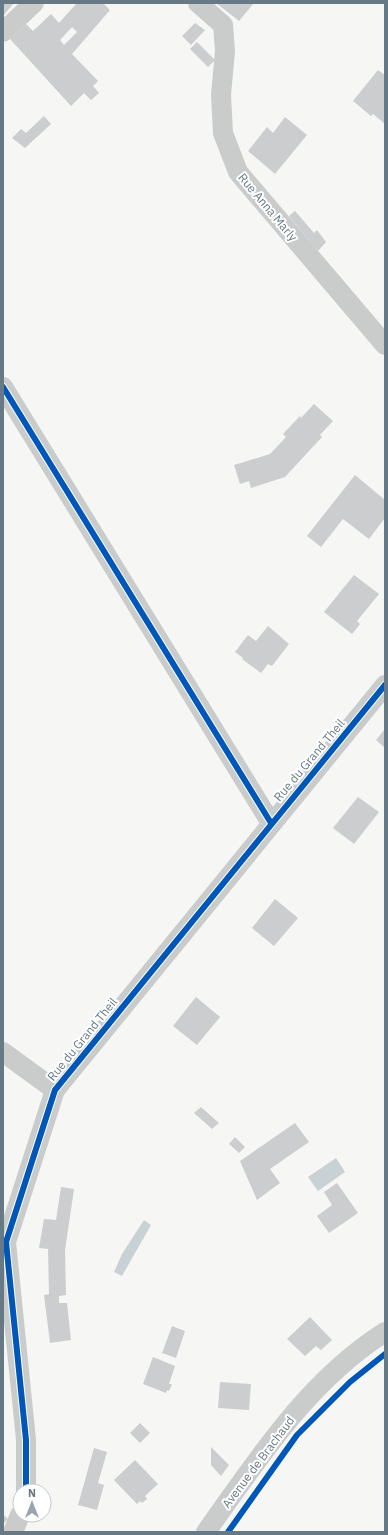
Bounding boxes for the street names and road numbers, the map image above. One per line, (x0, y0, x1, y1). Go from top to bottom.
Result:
street label: Rue Anna Marly (235, 170, 301, 244)
street label: Rue du Grand Theil (270, 716, 348, 804)
street label: Rue du Grand Theil (44, 994, 120, 1084)
street label: Avenue de Brachaud (219, 1413, 297, 1511)

